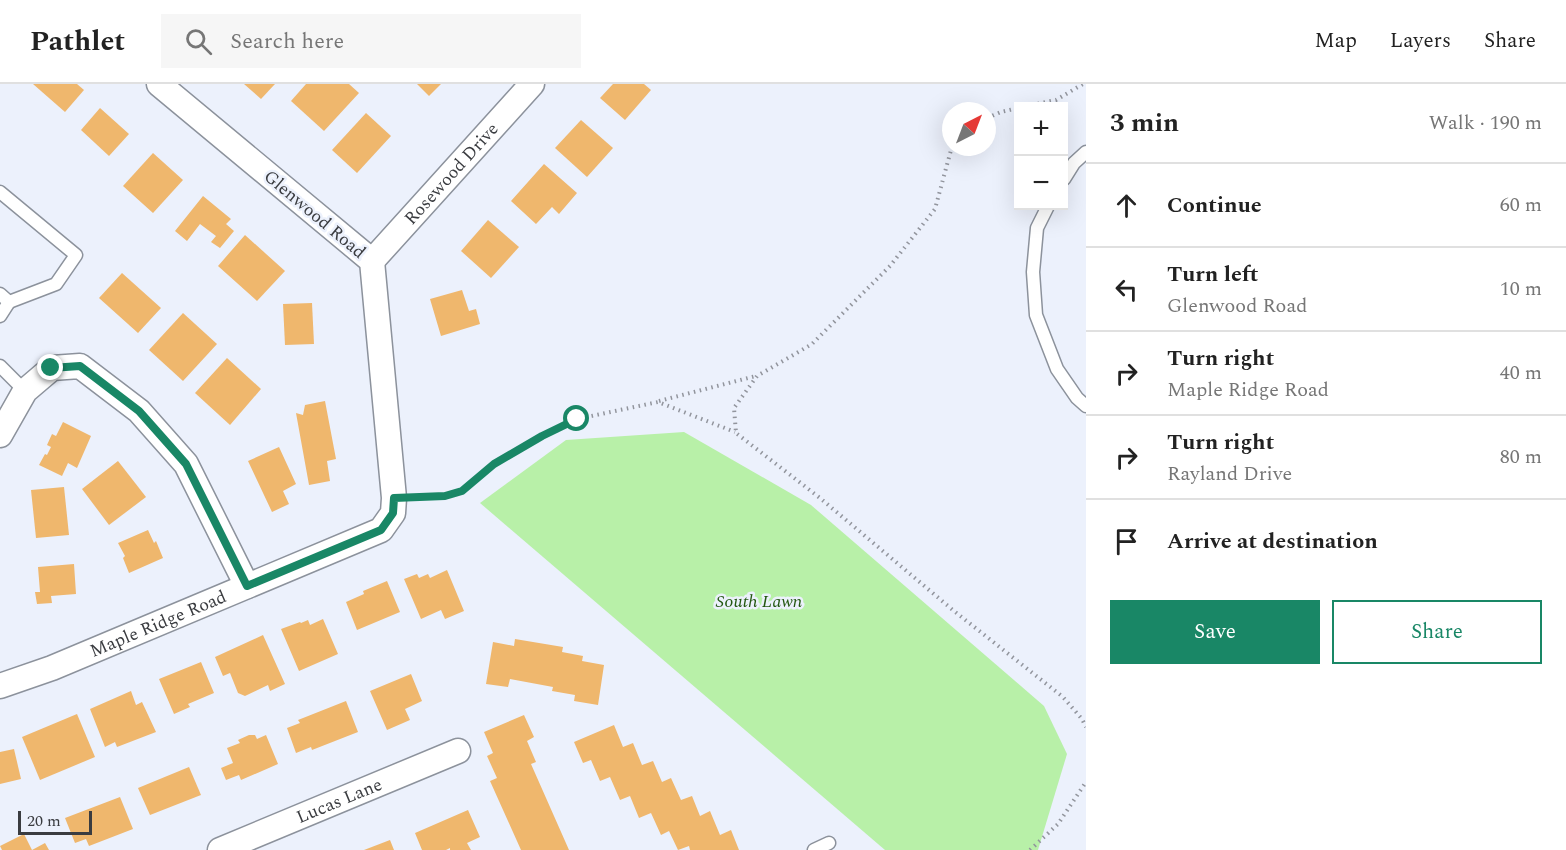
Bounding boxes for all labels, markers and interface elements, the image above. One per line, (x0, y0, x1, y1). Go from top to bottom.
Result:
search box (161, 14, 581, 68)
text: Pathlet (30, 20, 125, 63)
icon: search (182, 25, 215, 58)
text: Search here (230, 25, 344, 58)
text: Map (1315, 25, 1357, 57)
text: Layers (1390, 25, 1451, 57)
text: Share (1484, 25, 1536, 57)
north arrow (942, 102, 996, 156)
map controls (1014, 102, 1068, 210)
button: + (1014, 102, 1068, 156)
text: 3 min (1110, 103, 1179, 143)
text: Walk · 190 m (1429, 108, 1542, 138)
street label: Rosewood Drive (398, 117, 505, 231)
button: − (1014, 156, 1068, 210)
street label: Glenwood Road (258, 163, 372, 265)
icon: ahead (1110, 189, 1143, 222)
text: Continue (1167, 189, 1262, 222)
text: 60 m (1500, 190, 1542, 220)
text: Turn left (1167, 258, 1259, 291)
icon: left (1110, 273, 1143, 306)
text: 10 m (1500, 274, 1542, 304)
text: Glenwood Road (1167, 291, 1307, 321)
text: Turn right (1167, 342, 1274, 375)
route end (37, 354, 63, 380)
icon: right (1110, 357, 1143, 390)
text: 40 m (1500, 358, 1542, 388)
text: Maple Ridge Road (1167, 375, 1329, 405)
route start (563, 405, 589, 431)
text: Turn right (1167, 426, 1274, 459)
icon: right (1110, 441, 1143, 474)
text: 80 m (1500, 442, 1542, 472)
text: Rayland Drive (1167, 459, 1292, 489)
icon: arrive (1110, 525, 1143, 558)
text: Arrive at destination (1167, 525, 1378, 558)
street label: Maple Ridge Road (86, 583, 231, 665)
park label: South Lawn (716, 588, 803, 615)
button: Save (1110, 600, 1320, 664)
button: Share (1332, 600, 1542, 664)
street label: Lucas Lane (292, 771, 386, 831)
scale bar (18, 808, 92, 836)
text: 20 m (27, 809, 61, 833)

